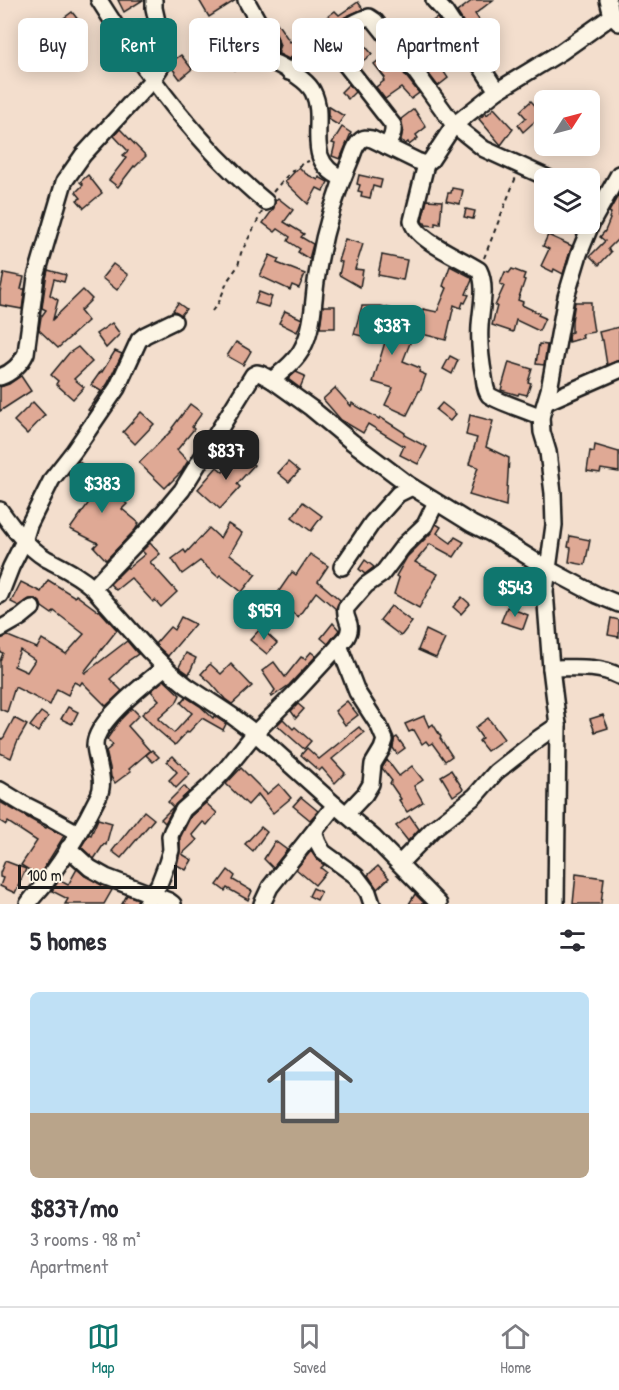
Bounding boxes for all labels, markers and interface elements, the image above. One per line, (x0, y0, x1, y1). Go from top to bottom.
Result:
chip: Buy (18, 18, 88, 72)
chip: Rent (100, 18, 177, 72)
chip: Filters (189, 18, 280, 72)
chip: New (292, 18, 364, 72)
chip: Apartment (376, 18, 500, 72)
north arrow (534, 90, 600, 156)
map controls (534, 90, 600, 234)
button: layers (534, 168, 600, 234)
pin: $387 (356, 305, 428, 356)
text: $387 (373, 311, 411, 338)
pin: $837 (190, 430, 262, 481)
text: $837 (207, 436, 245, 463)
pin: $383 (66, 463, 138, 514)
text: $383 (84, 469, 120, 496)
pin: $543 (479, 567, 551, 618)
text: $543 (497, 573, 533, 600)
pin: $959 (228, 590, 300, 641)
text: $959 (247, 596, 281, 623)
scale bar (18, 862, 177, 890)
text: 100 m (27, 864, 62, 886)
text: 5 homes (30, 923, 106, 958)
icon: filters (556, 924, 589, 957)
icon: home (256, 1031, 364, 1139)
text: $837/mo (30, 1190, 118, 1225)
text: 3 rooms · 98 m² (30, 1225, 141, 1252)
text: Apartment (30, 1252, 108, 1279)
tab: Map (87, 1320, 120, 1378)
tab: Saved (293, 1320, 326, 1378)
tab: Home (499, 1320, 532, 1378)

